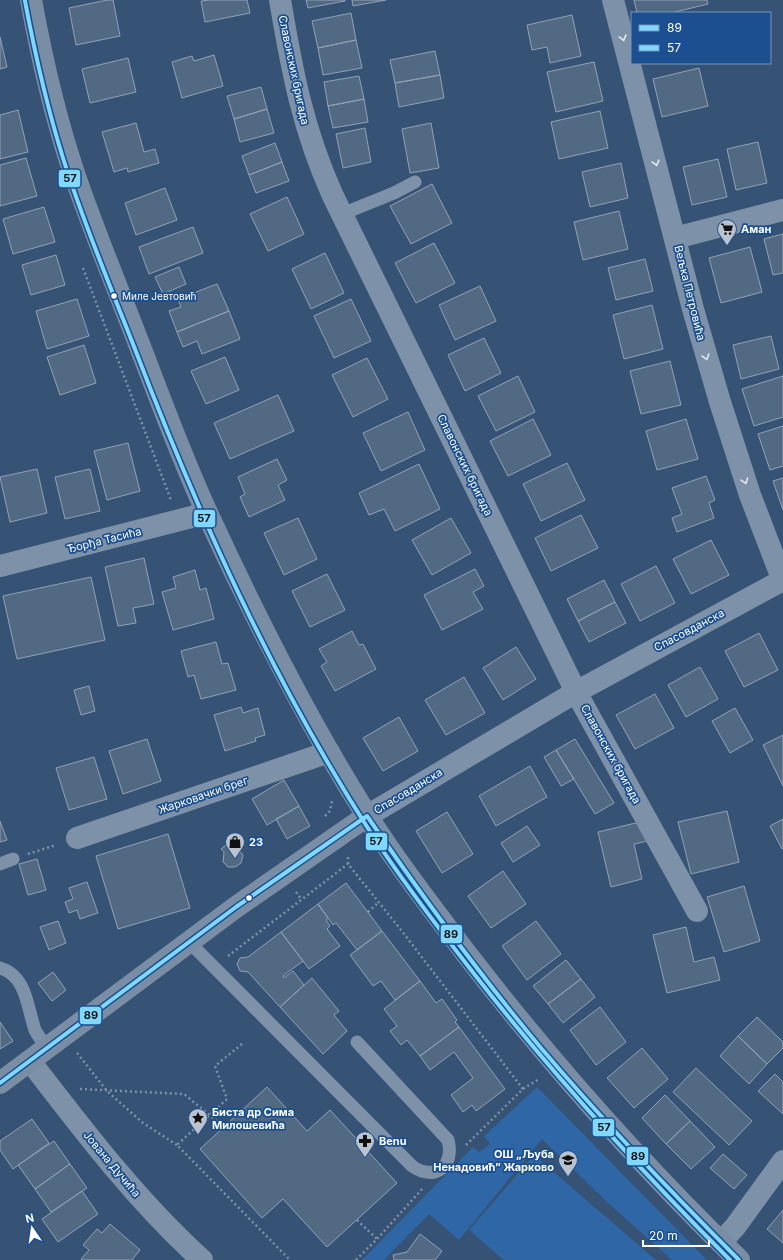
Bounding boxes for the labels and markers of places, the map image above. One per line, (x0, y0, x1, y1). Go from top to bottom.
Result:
supermarket icon: Аман (716, 218, 738, 246)
place label: Аман (741, 222, 772, 236)
place label: Миле Јевтовић (122, 290, 197, 302)
marker: Миле Јевтовић (109, 291, 119, 301)
shop icon: 23 (224, 831, 246, 859)
place label: 23 (249, 835, 263, 849)
unlabelled marker (244, 893, 254, 903)
place label: Биста др Сима Милошевића (212, 1105, 294, 1132)
place icon: Биста др Сима Милошевића (187, 1107, 209, 1135)
pharmacy icon: Benu (354, 1130, 376, 1158)
place label: Benu (379, 1134, 407, 1148)
place label: ОШ „Љуба Ненадовић” Жарково (433, 1147, 554, 1174)
school or university icon: ОШ „Љуба Ненадовић” Жарково (557, 1149, 579, 1177)

